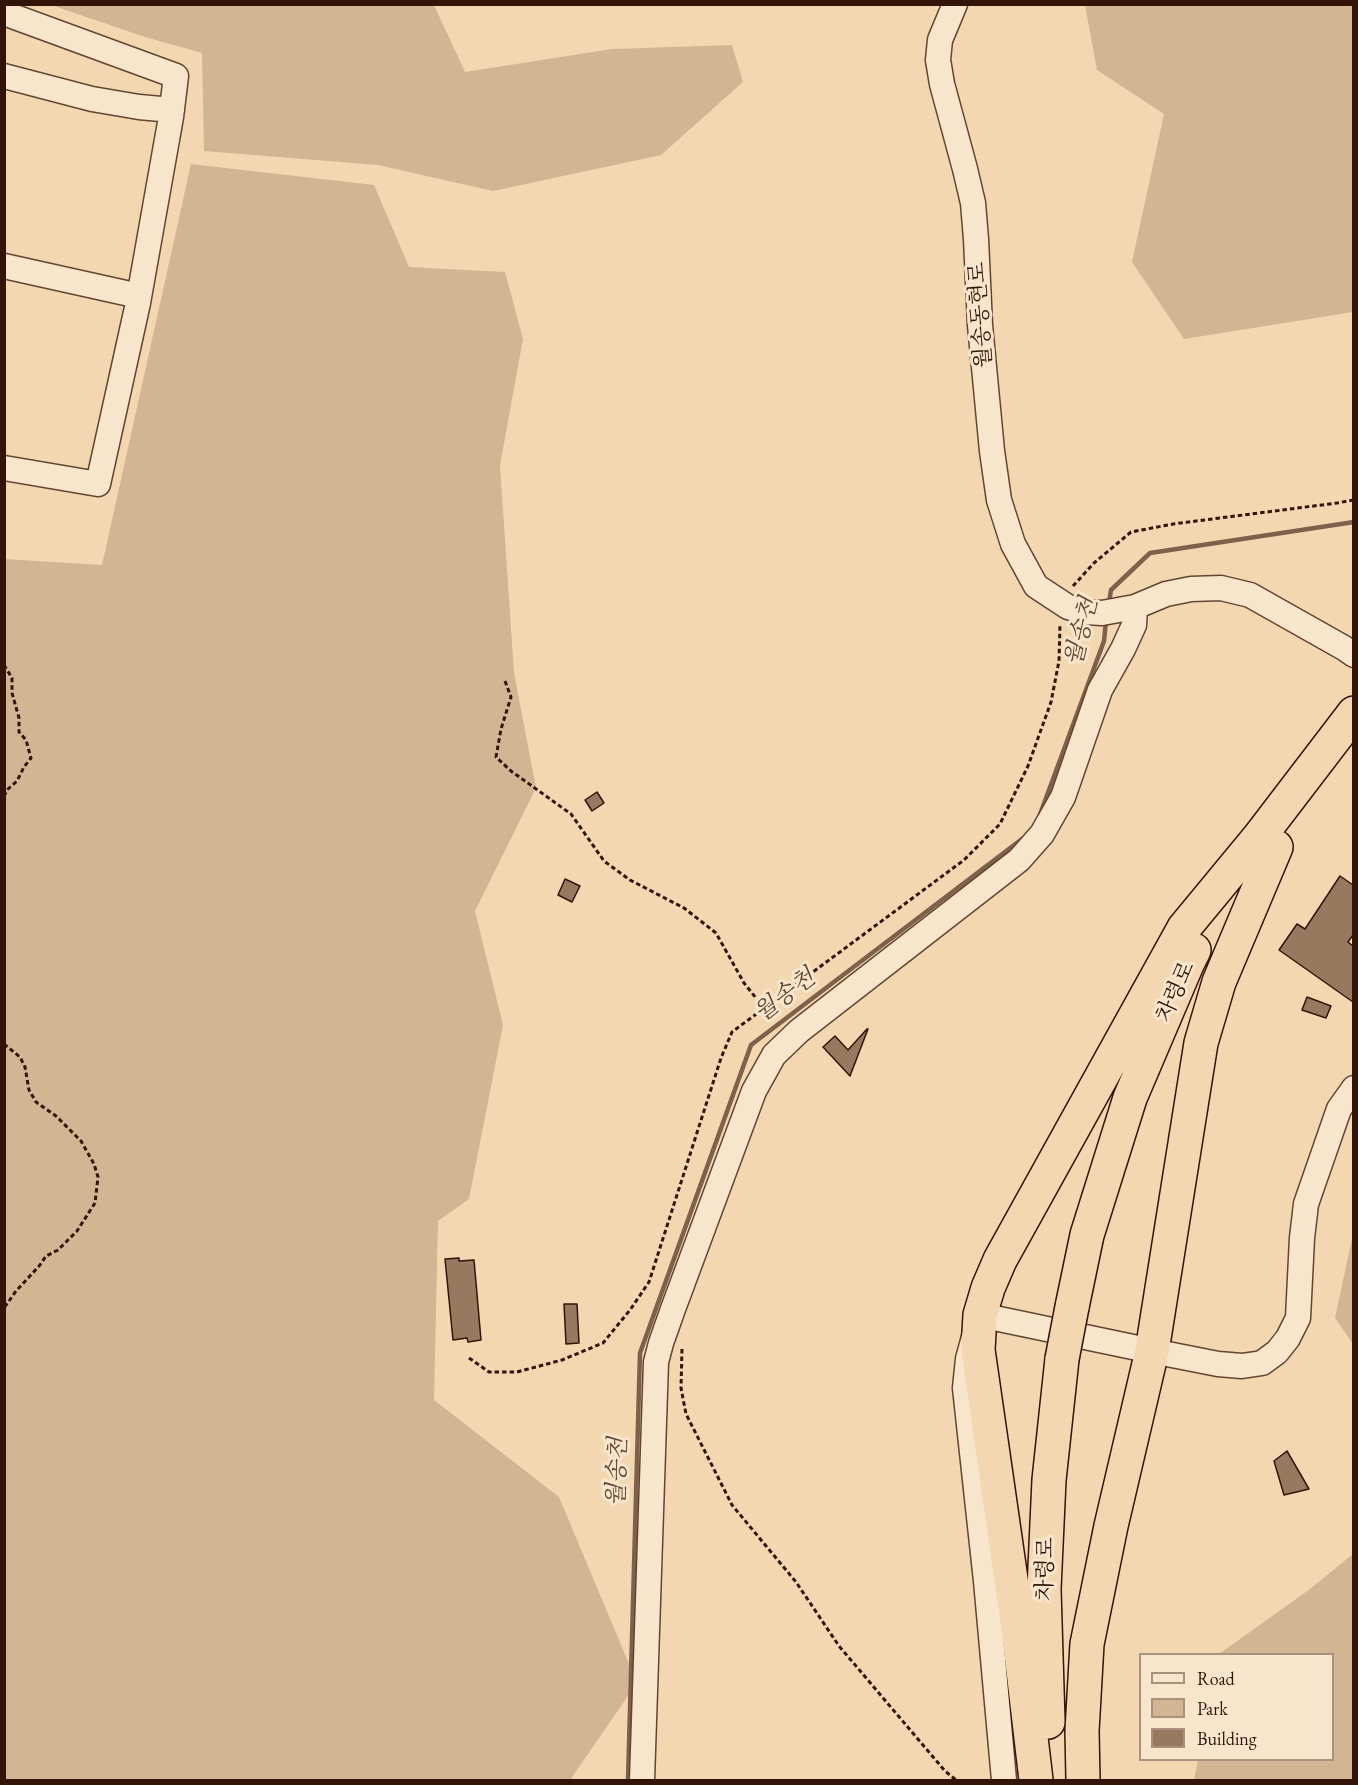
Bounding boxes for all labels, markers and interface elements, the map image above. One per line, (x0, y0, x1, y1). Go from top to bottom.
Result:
street label: 월송동현로 (964, 261, 998, 369)
water label: 월송천 (1060, 595, 1104, 669)
street label: 차령로 (1151, 958, 1201, 1026)
water label: 월송천 (749, 964, 821, 1028)
water label: 월송천 (602, 1437, 634, 1507)
street label: 차령로 (1032, 1537, 1060, 1601)
legend (1139, 1653, 1334, 1761)
text: Road (1197, 1667, 1235, 1690)
text: Park (1197, 1697, 1228, 1720)
text: Building (1197, 1727, 1257, 1750)

